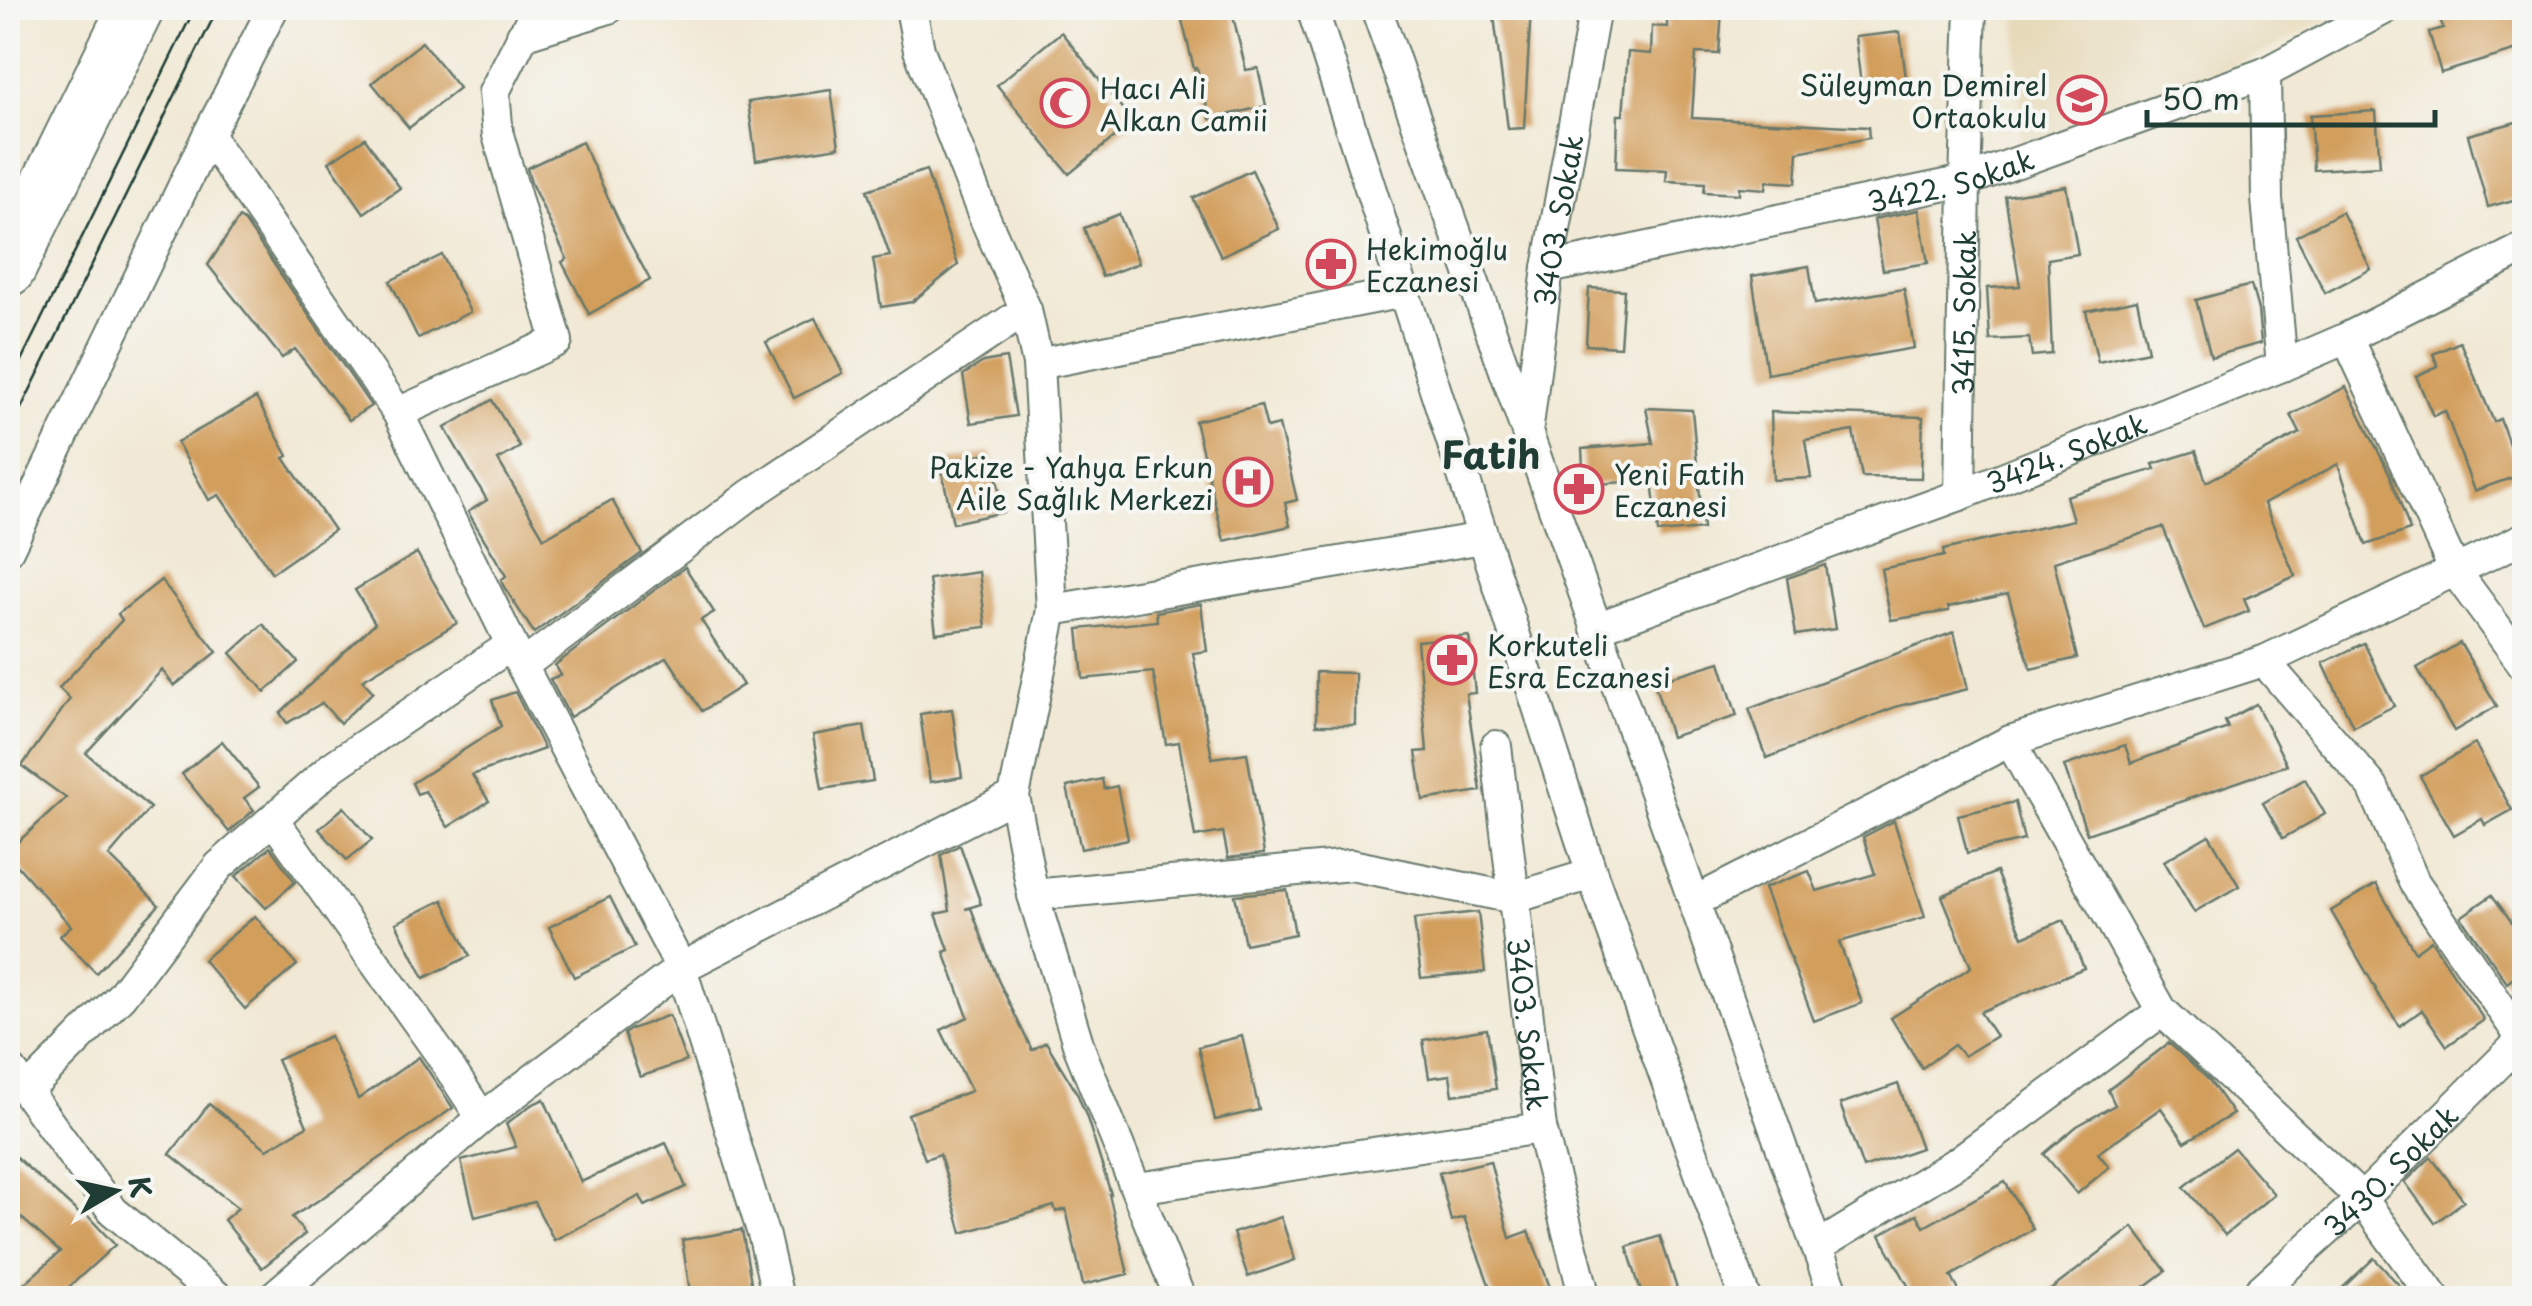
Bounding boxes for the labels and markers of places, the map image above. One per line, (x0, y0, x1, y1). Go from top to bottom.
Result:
place label: Süleyman Demirel Ortaokulu (1800, 63, 2047, 138)
place label: Hacı Ali Alkan Camii (1100, 66, 1268, 141)
school or university icon: Süleyman Demirel Ortaokulu (2056, 74, 2108, 126)
mosque icon: Hacı Ali Alkan Camii (1039, 77, 1091, 129)
place label: Hekimoğlu Eczanesi (1366, 227, 1508, 302)
pharmacy icon: Hekimoğlu Eczanesi (1305, 238, 1357, 290)
place label: Pakize - Yahya Erkun Aile Sağlık Merkezi (929, 445, 1213, 520)
place label: Yeni Fatih Eczanesi (1614, 452, 1745, 527)
hospital icon: Pakize - Yahya Erkun Aile Sağlık Merkezi (1222, 456, 1274, 508)
pharmacy icon: Yeni Fatih Eczanesi (1553, 463, 1605, 515)
place label: Korkuteli Esra Eczanesi (1487, 623, 1671, 698)
pharmacy icon: Korkuteli Esra Eczanesi (1426, 634, 1478, 686)

